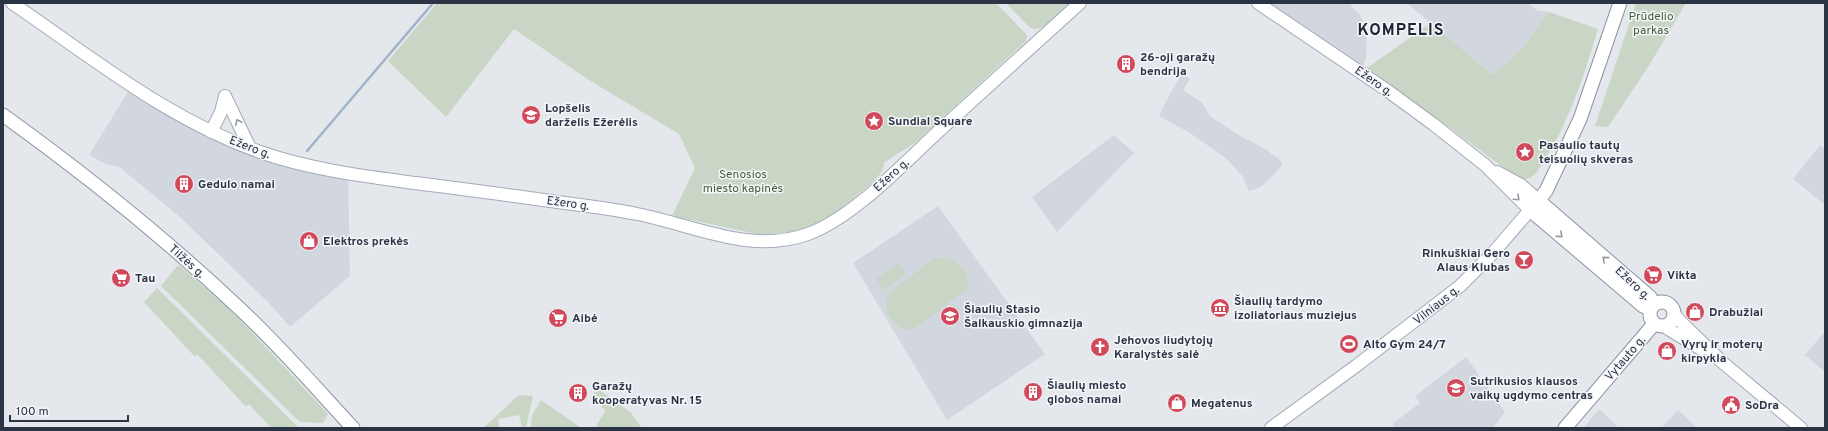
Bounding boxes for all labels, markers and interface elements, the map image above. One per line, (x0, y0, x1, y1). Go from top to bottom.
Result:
park label: Prūdelio parkas (1628, 9, 1674, 39)
district label: KOMPELIS (1358, 21, 1444, 41)
place label: 26-oji garažų bendrija (1140, 50, 1215, 80)
building icon: 26-oji garažų bendrija (1115, 53, 1137, 75)
street label: Ežero g. (1351, 63, 1396, 101)
place label: Lopšelis darželis Ežerėlis (545, 101, 638, 131)
school or university icon: Lopšelis darželis Ežerėlis (520, 104, 542, 126)
place icon: Sundial Square (863, 110, 885, 132)
place label: Sundial Square (888, 114, 973, 130)
one-way arrow (235, 119, 243, 126)
street label: Ežero g. (227, 133, 273, 163)
place label: Pasaulio tautų teisuolių skveras (1539, 138, 1634, 168)
place icon: Pasaulio tautų teisuolių skveras (1514, 141, 1536, 163)
street label: Ežero g. (870, 155, 913, 196)
park label: Senosios miesto kapinės (703, 167, 783, 197)
building icon: Gedulo namai (173, 173, 195, 195)
place label: Gedulo namai (198, 177, 275, 193)
street label: Ežero g. (545, 193, 591, 215)
one-way arrow (1512, 193, 1520, 201)
shop icon: Elektros prekės (298, 230, 320, 252)
one-way arrow (1555, 230, 1563, 238)
place label: Elektros prekės (323, 234, 409, 250)
street label: Tilžės g. (165, 241, 208, 282)
place label: Rinkuškiai Gero Alaus Klubas (1422, 246, 1510, 276)
bar icon: Rinkuškiai Gero Alaus Klubas (1513, 249, 1535, 271)
one-way arrow (1603, 256, 1610, 263)
street label: Ežero g. (1611, 263, 1654, 304)
supermarket icon: Vikta (1642, 264, 1664, 286)
supermarket icon: Tau (110, 267, 132, 289)
place label: Vikta (1667, 268, 1697, 284)
place label: Tau (135, 271, 155, 287)
street label: Vilniaus g. (1410, 282, 1463, 329)
place label: Šiaulių tardymo izoliatoriaus muziejus (1234, 294, 1357, 324)
museum icon: Šiaulių tardymo izoliatoriaus muziejus (1209, 297, 1231, 319)
shop icon: Drabužiai (1684, 301, 1706, 323)
place label: Šiaulių Stasio Šalkauskio gimnazija (964, 302, 1083, 332)
school or university icon: Šiaulių Stasio Šalkauskio gimnazija (939, 305, 961, 327)
place label: Drabužiai (1709, 305, 1763, 321)
supermarket icon: Aibė (547, 307, 569, 329)
place label: Aibė (572, 311, 598, 327)
place label: Jehovos liudytojų Karalystės salė (1114, 333, 1213, 363)
sports icon: Alto Gym 24/7 (1338, 333, 1360, 355)
street label: Vytauto g. (1602, 333, 1650, 385)
church icon: Jehovos liudytojų Karalystės salė (1089, 336, 1111, 358)
place label: Alto Gym 24/7 (1363, 337, 1446, 353)
place label: Vyrų ir moterų kirpykla (1681, 337, 1763, 367)
shop icon: Vyrų ir moterų kirpykla (1656, 340, 1678, 362)
place label: Sutrikusios klausos vaikų ugdymo centras (1470, 374, 1593, 404)
school or university icon: Sutrikusios klausos vaikų ugdymo centras (1445, 377, 1467, 399)
place label: Šiaulių miesto globos namai (1047, 378, 1126, 408)
place label: Garažų kooperatyvas Nr. 15 (592, 379, 702, 409)
building icon: Šiaulių miesto globos namai (1022, 381, 1044, 403)
building icon: Garažų kooperatyvas Nr. 15 (567, 382, 589, 404)
shop icon: Megatenus (1166, 392, 1188, 414)
public building icon: SoDra (1720, 394, 1742, 416)
place label: Megatenus (1191, 396, 1253, 412)
scale bar (10, 397, 128, 423)
place label: SoDra (1745, 398, 1779, 414)
text: 100 m (16, 404, 49, 420)

